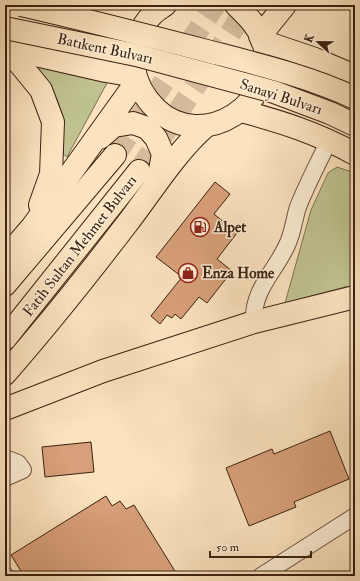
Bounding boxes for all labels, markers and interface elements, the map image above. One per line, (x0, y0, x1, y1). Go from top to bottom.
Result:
north arrow (298, 22, 338, 62)
street label: Batıkent Bulvarı (55, 30, 155, 68)
text: K (302, 31, 317, 44)
street label: Sanayi Bulvarı (237, 75, 325, 119)
street label: Fatih Sultan Mehmet Bulvarı (19, 171, 141, 321)
fuel station icon: Alpet (189, 216, 211, 238)
place label: Alpet (213, 218, 246, 238)
shop icon: Enza Home (177, 262, 199, 284)
place label: Enza Home (202, 264, 275, 283)
scale bar (210, 533, 311, 559)
text: 50 m (216, 540, 240, 555)

